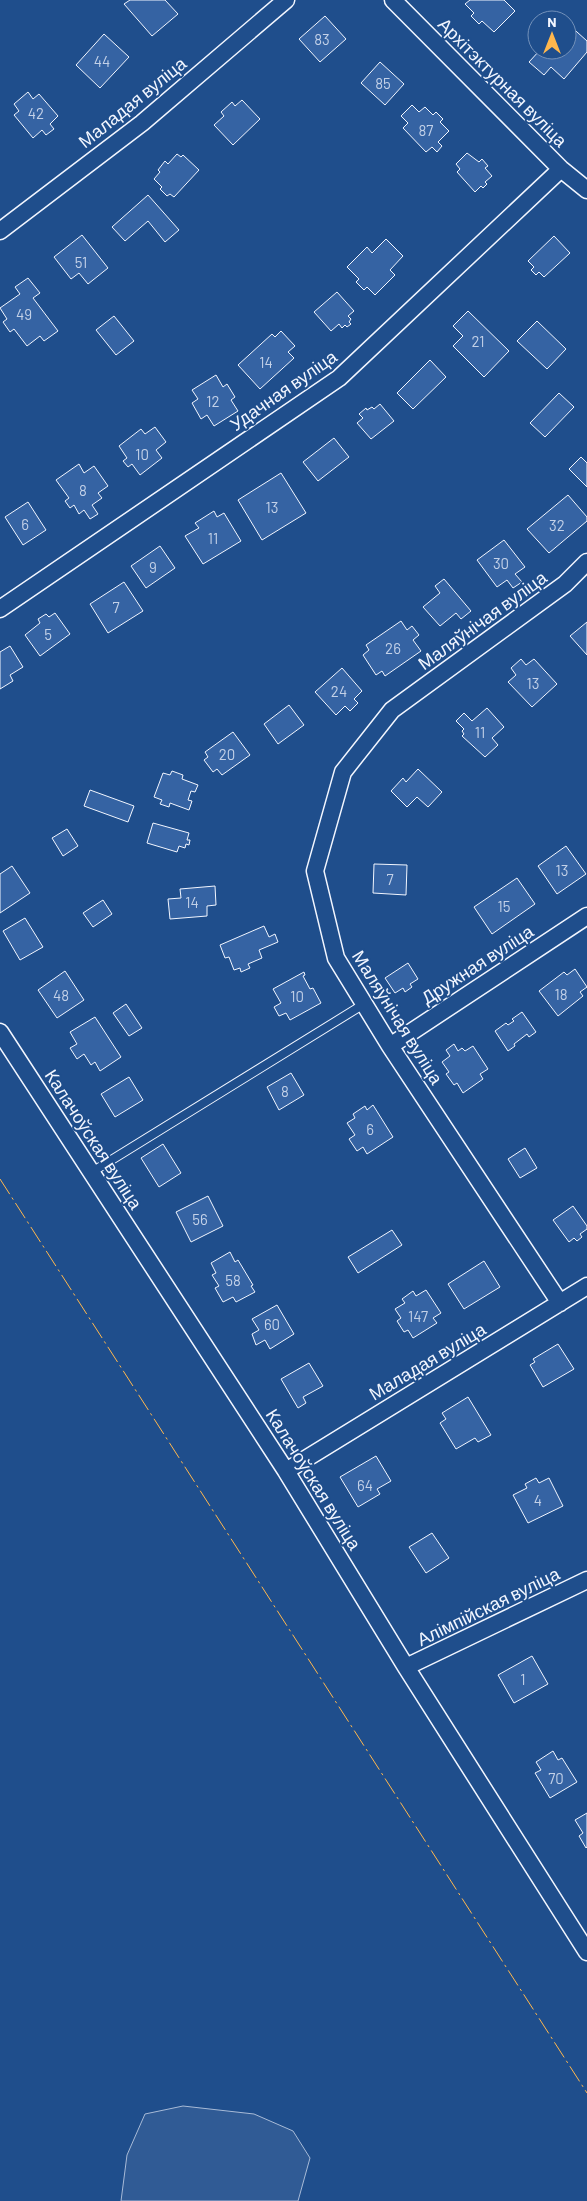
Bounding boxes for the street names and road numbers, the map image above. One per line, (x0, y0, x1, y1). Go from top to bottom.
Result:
street label: Архітэктурная вуліца (434, 13, 573, 152)
street label: Маладая вуліца (74, 51, 191, 152)
street label: Удачная вуліца (225, 344, 341, 435)
street label: Маляўнічая вуліца (413, 565, 551, 674)
street label: Дружная вуліца (417, 919, 538, 1008)
street label: Маляўнічая вуліца (348, 946, 449, 1089)
street label: Калачоўская вуліца (41, 1065, 148, 1214)
street label: Маладая вуліца (365, 1317, 490, 1404)
street label: Калачоўская вуліца (262, 1404, 367, 1554)
street label: Алімпійская вуліца (413, 1562, 564, 1650)

